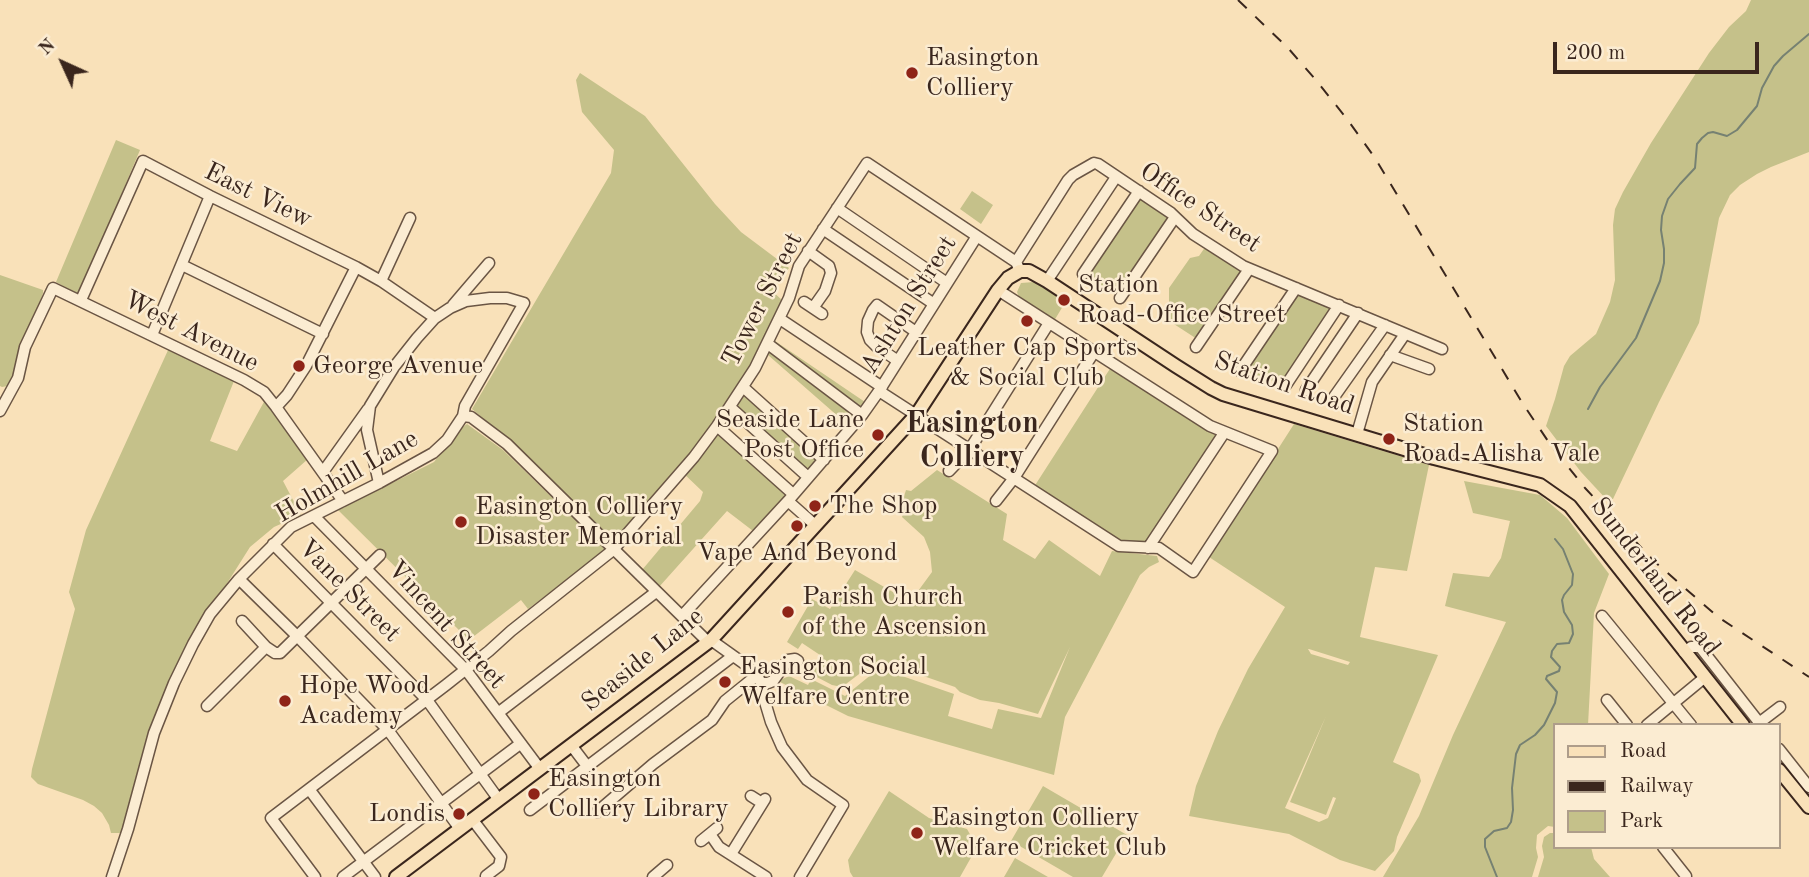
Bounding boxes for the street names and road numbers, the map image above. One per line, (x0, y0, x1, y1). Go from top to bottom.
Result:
street label: East View (199, 156, 317, 236)
street label: Office Street (1133, 156, 1267, 260)
street label: Tower Street (716, 227, 810, 373)
street label: Ashton Street (854, 230, 964, 380)
street label: West Avenue (118, 285, 264, 379)
street label: Station Road (1210, 345, 1358, 423)
street label: Holmhill Lane (270, 424, 424, 530)
street label: Sunderland Road (1583, 491, 1727, 663)
street label: Vane Street (291, 533, 407, 649)
street label: Vincent Street (380, 554, 512, 696)
street label: Seaside Lane (576, 601, 710, 719)

